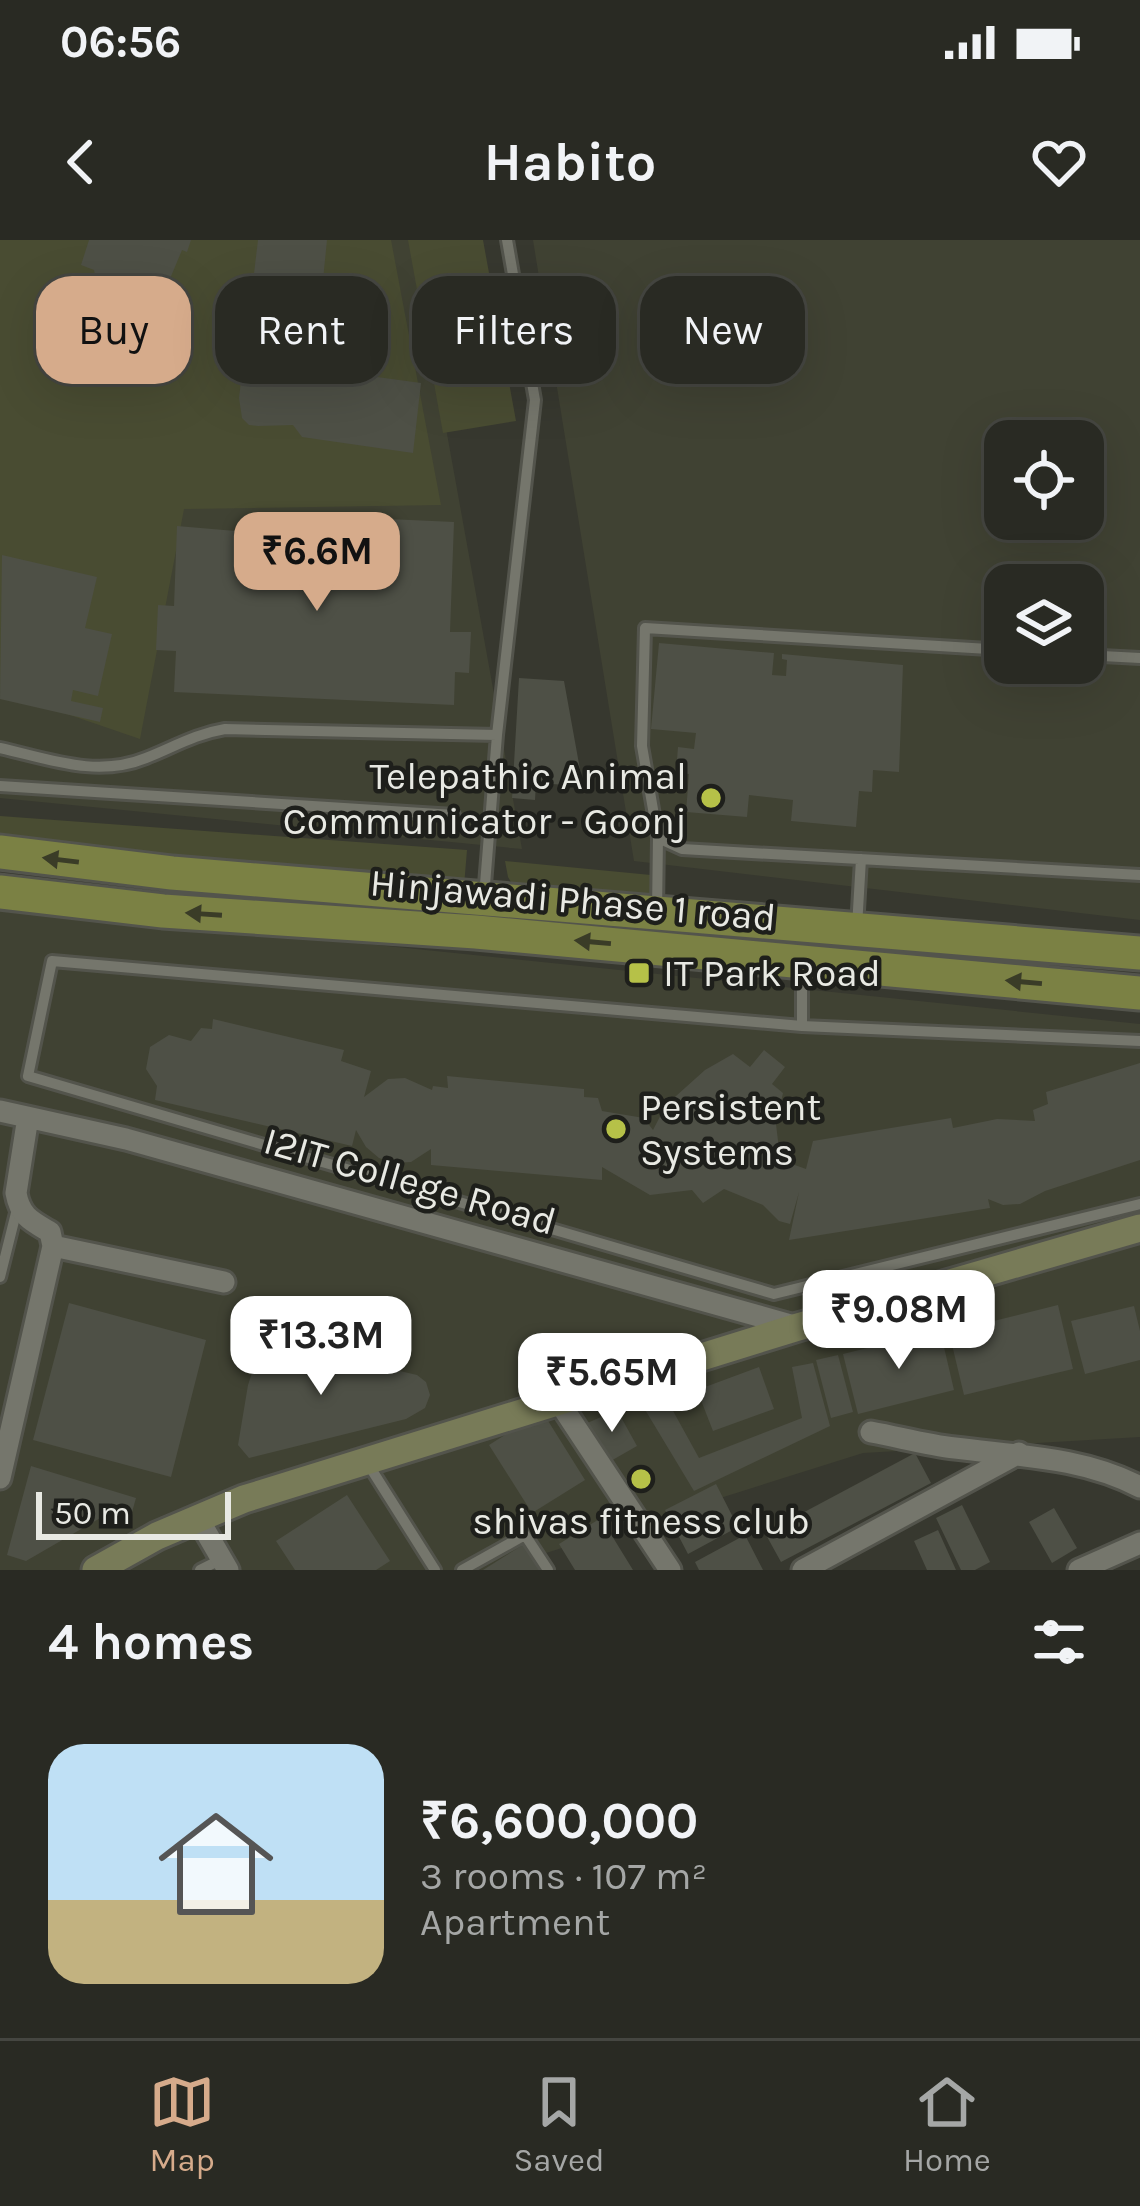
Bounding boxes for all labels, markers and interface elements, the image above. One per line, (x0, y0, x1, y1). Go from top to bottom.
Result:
text: 06:56 (60, 16, 181, 68)
icon: back (48, 129, 114, 195)
icon: heart (1026, 129, 1092, 195)
text: Habito (484, 130, 656, 194)
chip: Buy (36, 276, 191, 384)
chip: Rent (215, 276, 388, 384)
chip: Filters (412, 276, 616, 384)
chip: New (640, 276, 805, 384)
map controls (984, 420, 1104, 684)
button: locate (984, 420, 1104, 540)
pin: ₹6.6M (233, 512, 401, 614)
text: ₹6.6M (261, 528, 373, 574)
button: layers (984, 564, 1104, 684)
place label: Telepathic Animal Communicator - Goonj (283, 753, 687, 844)
marker: Telepathic Animal Communicator - Goonj (698, 785, 724, 811)
one-way arrow (42, 850, 79, 869)
street label: Hinjawadi Phase 1 road (368, 859, 778, 941)
one-way arrow (184, 904, 222, 923)
one-way arrow (574, 932, 611, 951)
place label: IT Park Road (663, 950, 881, 996)
marker: IT Park Road (626, 960, 652, 986)
one-way arrow (1004, 972, 1042, 991)
place label: Persistent Systems (640, 1084, 821, 1175)
marker: Persistent Systems (603, 1116, 629, 1142)
street label: I2IT College Road (259, 1117, 561, 1245)
pin: ₹9.08M (801, 1270, 997, 1372)
text: ₹9.08M (830, 1286, 968, 1332)
pin: ₹13.3M (223, 1296, 419, 1398)
text: ₹13.3M (257, 1312, 385, 1358)
pin: ₹5.65M (514, 1333, 710, 1435)
text: ₹5.65M (545, 1349, 679, 1395)
marker: shivas fitness club (628, 1466, 654, 1492)
scale bar (36, 1486, 231, 1539)
text: 50 m (54, 1494, 131, 1532)
place label: shivas fitness club (472, 1498, 810, 1544)
icon: filters (1026, 1609, 1092, 1675)
text: 4 homes (48, 1612, 254, 1672)
text: ₹6,600,000 (420, 1791, 698, 1851)
icon: home (144, 1792, 288, 1936)
text: 3 rooms · 107 m² (420, 1853, 707, 1899)
text: Apartment (420, 1899, 610, 1945)
tab: Map (149, 2069, 215, 2179)
tab: Saved (513, 2069, 605, 2179)
tab: Home (903, 2069, 991, 2179)

